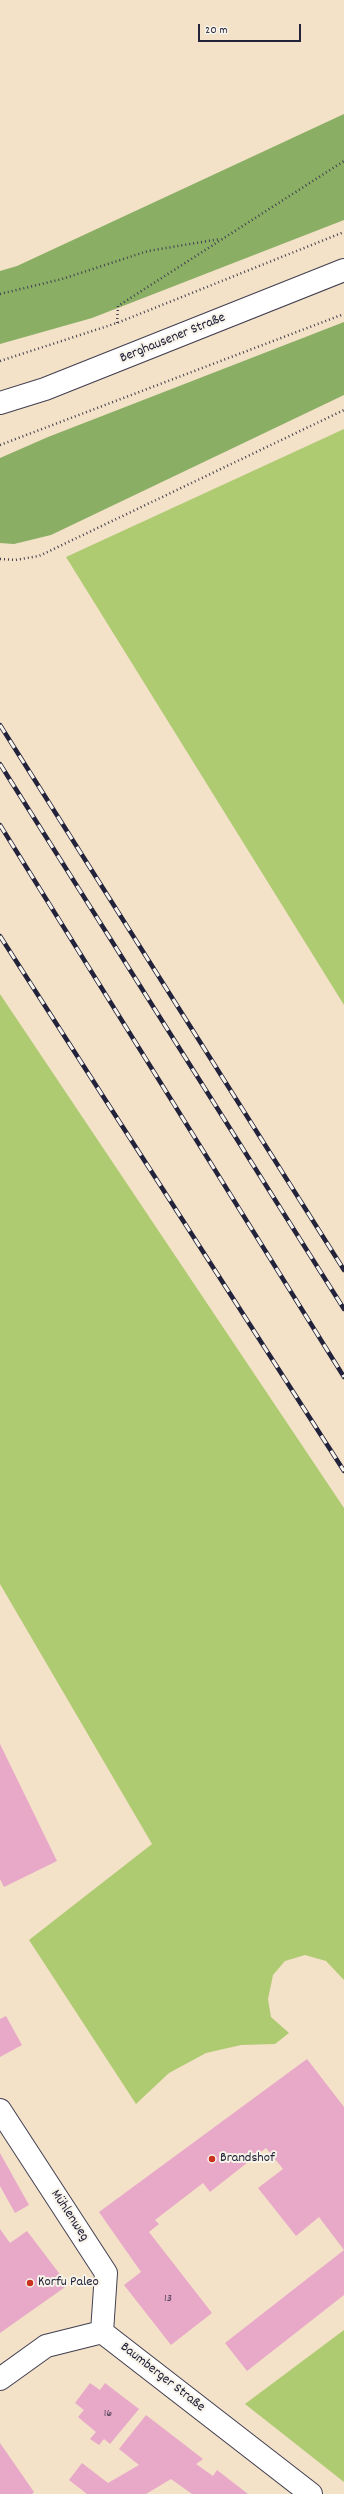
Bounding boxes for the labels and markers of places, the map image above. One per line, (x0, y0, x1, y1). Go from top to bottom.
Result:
place label: Brandshof (220, 2151, 275, 2167)
marker: Brandshof (207, 2154, 217, 2164)
place label: Korfu Paleo (38, 2275, 99, 2291)
marker: Korfu Paleo (25, 2278, 35, 2288)

